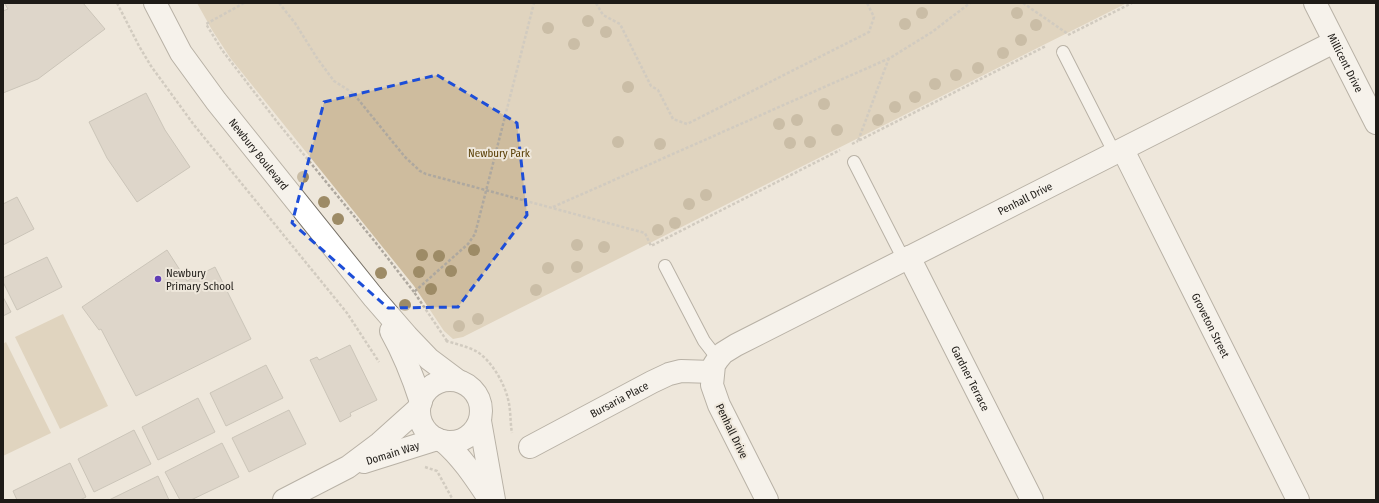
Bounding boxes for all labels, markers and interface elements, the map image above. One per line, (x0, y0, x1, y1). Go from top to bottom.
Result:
street label: Millicent Drive (1325, 31, 1365, 95)
street label: Newbury Boulevard (226, 116, 291, 193)
park label: Newbury Park (468, 147, 531, 160)
street label: Penhall Drive (996, 180, 1055, 218)
place label: Newbury Primary School (166, 267, 234, 293)
marker: Newbury Primary School (153, 274, 163, 284)
street label: Groveton Street (1189, 291, 1232, 360)
street label: Gardner Terrace (948, 344, 992, 413)
street label: Bursaria Place (588, 379, 651, 421)
street label: Penhall Drive (713, 402, 750, 461)
street label: Domain Way (364, 439, 421, 468)

